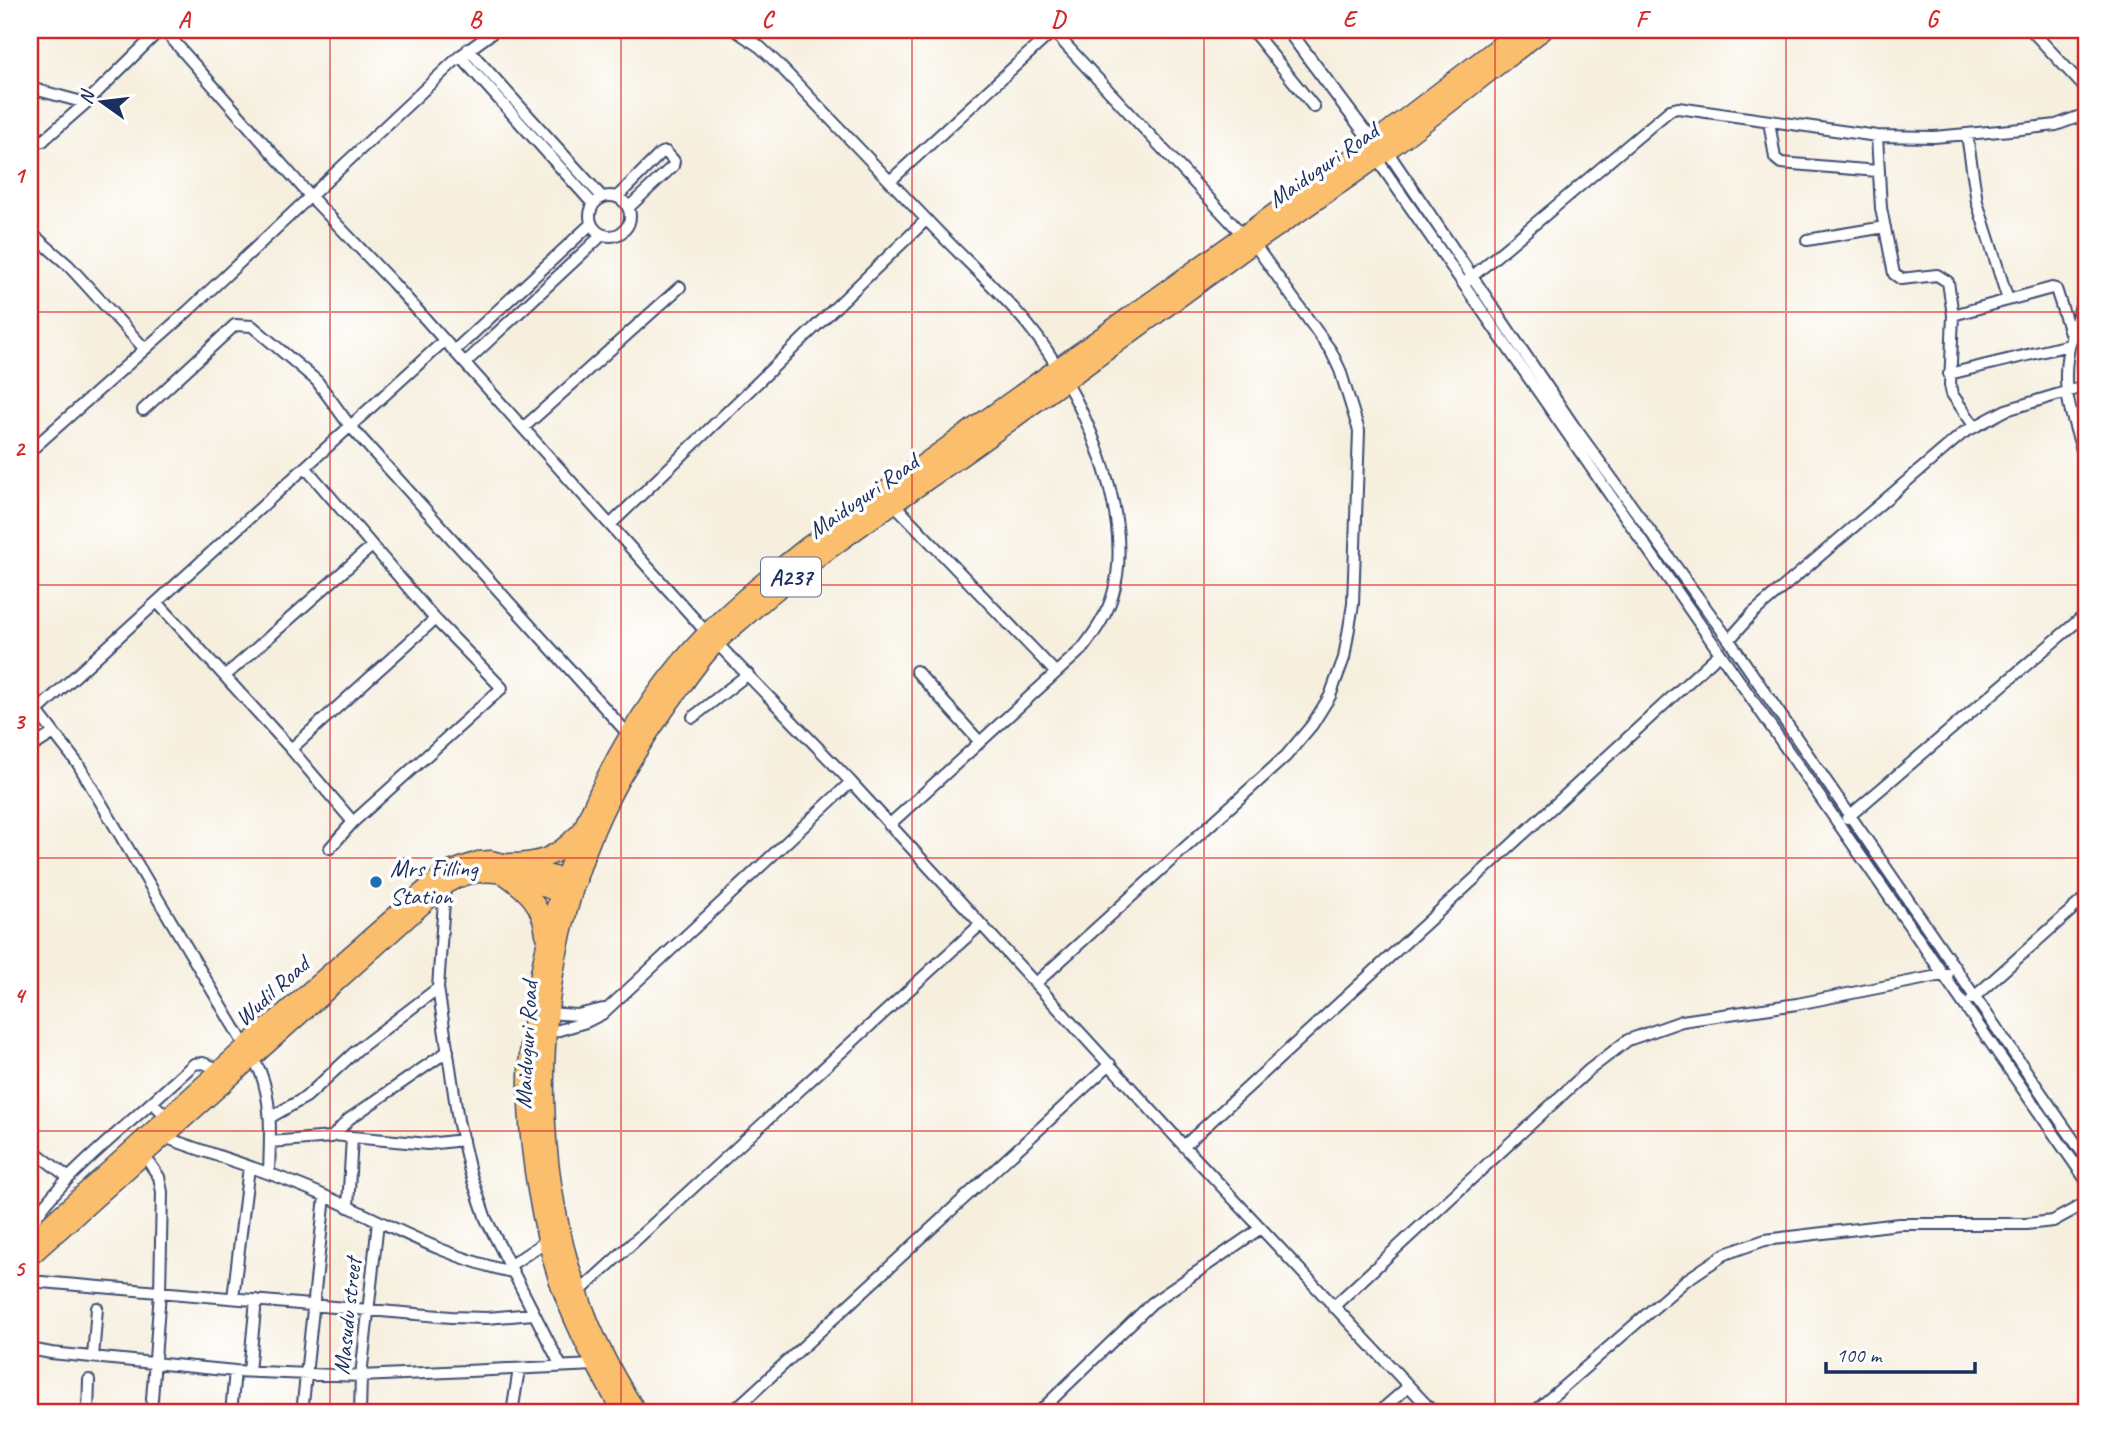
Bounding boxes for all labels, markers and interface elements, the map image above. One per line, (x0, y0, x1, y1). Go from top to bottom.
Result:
text: A (178, 5, 192, 34)
text: B (469, 5, 483, 34)
text: C (762, 5, 776, 34)
text: D (1051, 5, 1067, 34)
text: E (1343, 5, 1359, 34)
text: F (1636, 5, 1652, 34)
text: G (1926, 5, 1941, 34)
north arrow (66, 66, 136, 136)
text: N (73, 86, 100, 107)
street label: Maiduguri Road (1262, 114, 1387, 214)
text: 1 (14, 161, 27, 190)
text: 2 (14, 434, 27, 463)
street label: Maiduguri Road (802, 445, 927, 545)
road number: A237 (761, 558, 821, 596)
text: 3 (14, 707, 27, 736)
place label: Mrs Filling Station (390, 853, 479, 911)
marker: Mrs Filling Station (368, 874, 384, 890)
street label: Wudil Road (228, 947, 318, 1032)
street label: Maiduguri Road (508, 977, 545, 1110)
text: 4 (14, 981, 27, 1010)
street label: Masudu street (326, 1253, 368, 1376)
text: 5 (14, 1254, 26, 1283)
scale bar (1826, 1331, 1974, 1375)
text: 100 m (1836, 1342, 1883, 1368)

